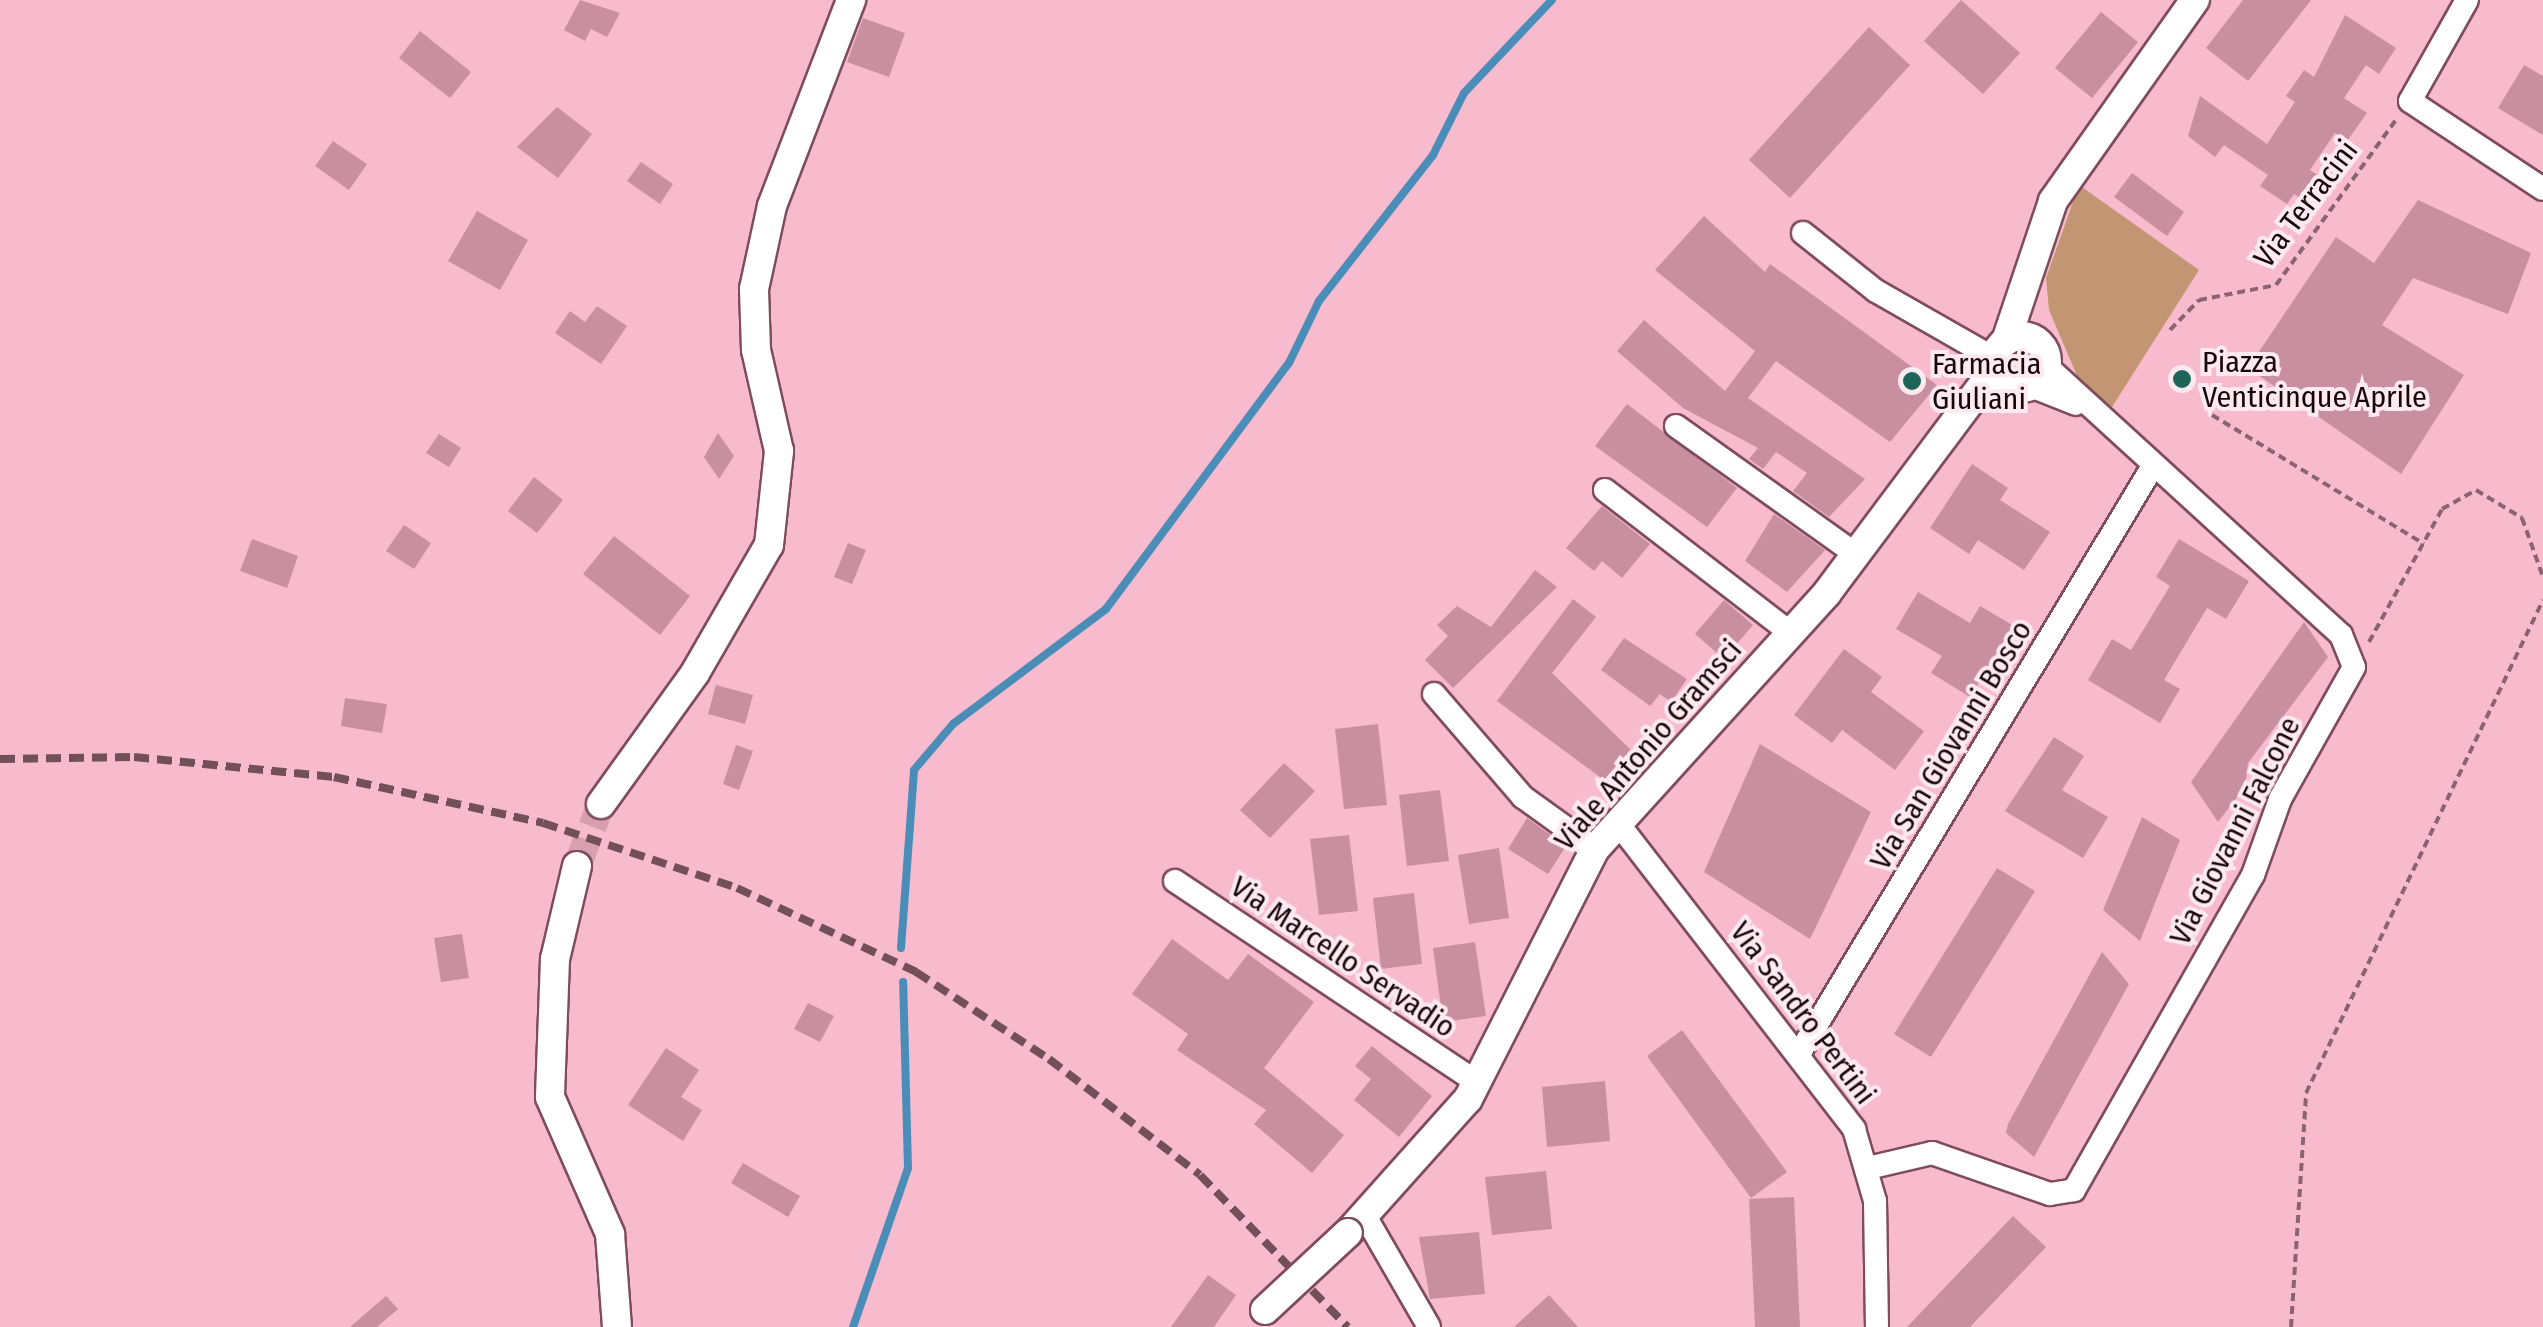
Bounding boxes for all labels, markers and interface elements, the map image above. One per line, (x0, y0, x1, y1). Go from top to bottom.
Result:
street label: Via Terracini (2246, 133, 2366, 275)
place label: Piazza Venticinque Aprile (2202, 344, 2427, 414)
place label: Farmacia Giuliani (1932, 346, 2041, 416)
marker: Piazza Venticinque Aprile (2171, 368, 2193, 390)
marker: Farmacia Giuliani (1901, 370, 1923, 392)
street label: Via San Giovanni Bosco (1862, 614, 2040, 876)
street label: Viale Antonio Gramsci (1547, 632, 1749, 858)
street label: Via Giovanni Falcone (2162, 711, 2308, 951)
street label: Via Marcello Servadio (1224, 869, 1462, 1045)
street label: Via Sandro Pertini (1723, 915, 1883, 1111)

